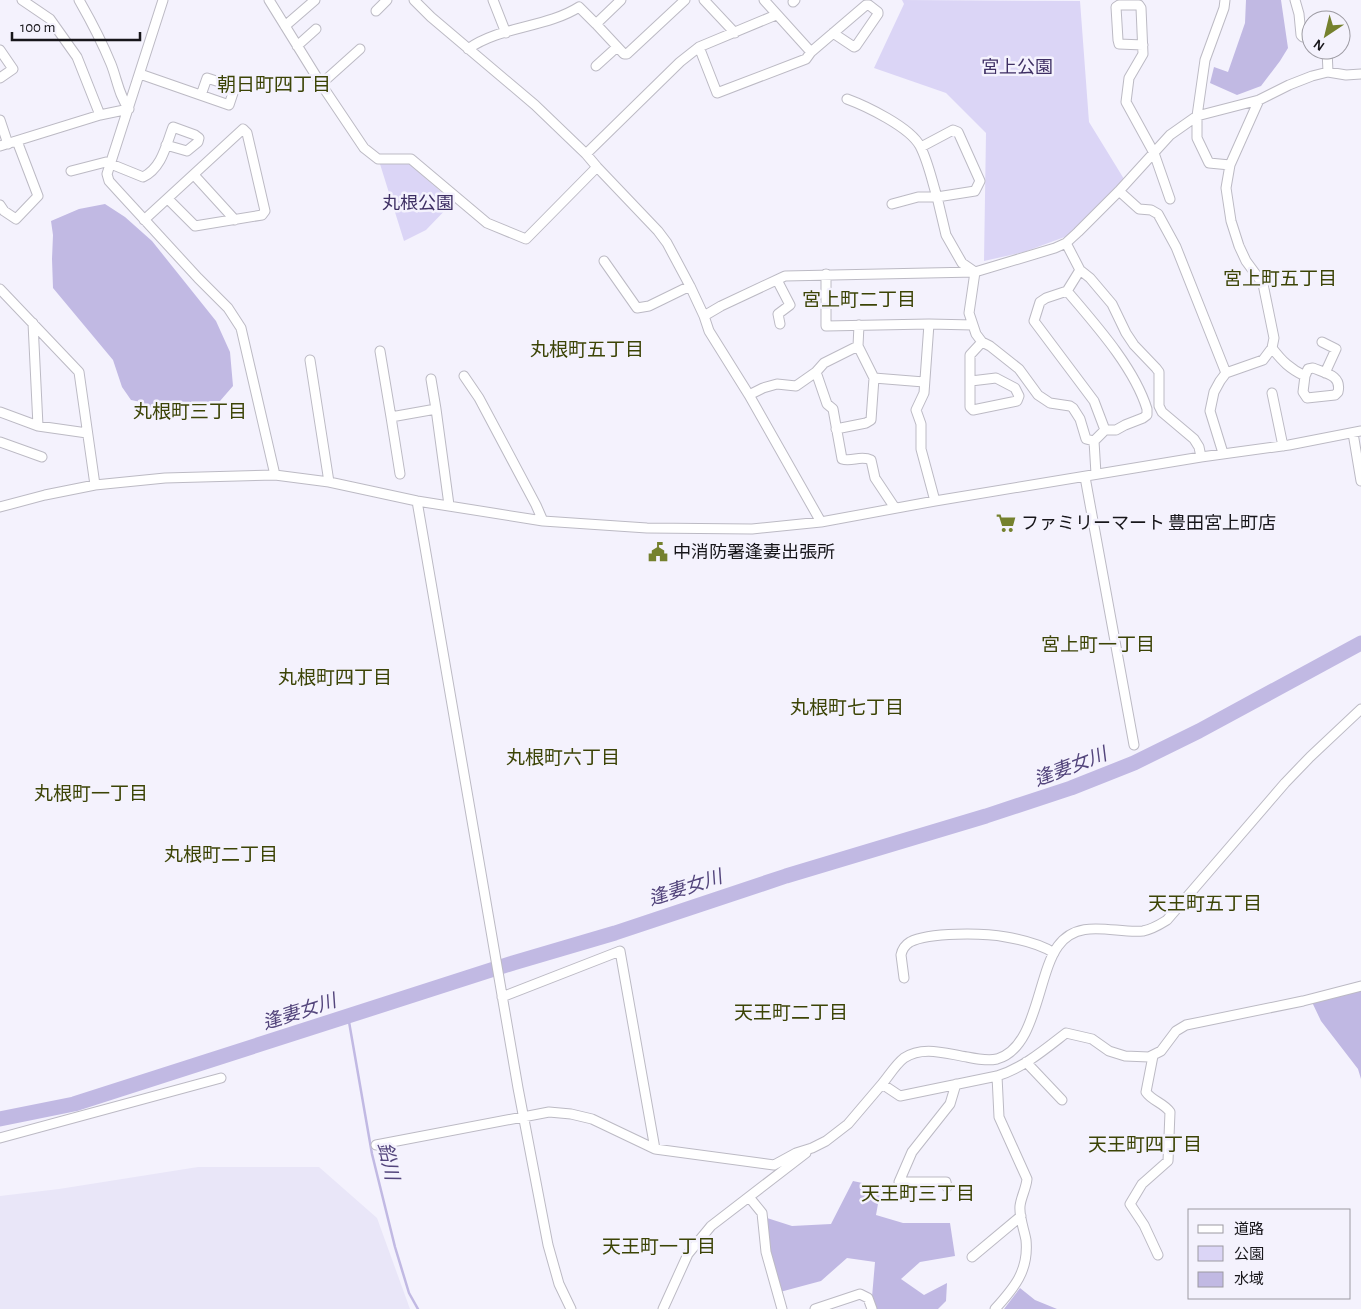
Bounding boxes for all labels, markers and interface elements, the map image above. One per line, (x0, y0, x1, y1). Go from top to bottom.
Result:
scale bar (12, 10, 140, 42)
north arrow (1301, 10, 1351, 60)
text: 100 m (20, 20, 55, 35)
text: N (1311, 36, 1327, 53)
park label: 宮上公園 (981, 58, 1053, 77)
district label: 朝日町四丁目 (217, 74, 331, 95)
park label: 丸根公園 (382, 194, 454, 213)
district label: 宮上町五丁目 (1223, 269, 1337, 289)
district label: 宮上町二丁目 (802, 290, 916, 310)
district label: 丸根町五丁目 (530, 340, 644, 360)
district label: 丸根町三丁目 (133, 402, 247, 422)
supermarket icon: ファミリーマート 豊田宮上町店 (995, 512, 1017, 534)
place label: ファミリーマート 豊田宮上町店 (1021, 514, 1276, 533)
public building icon: 中消防署逢妻出張所 (647, 541, 669, 563)
place label: 中消防署逢妻出張所 (673, 542, 835, 562)
district label: 宮上町一丁目 (1041, 635, 1155, 655)
district label: 丸根町四丁目 (278, 668, 392, 688)
district label: 丸根町七丁目 (790, 698, 904, 718)
water label: 逢妻女川 (1031, 743, 1111, 790)
district label: 丸根町六丁目 (506, 747, 620, 768)
district label: 丸根町一丁目 (34, 784, 148, 804)
district label: 丸根町二丁目 (164, 845, 278, 865)
water label: 逢妻女川 (646, 866, 726, 909)
district label: 天王町五丁目 (1148, 895, 1262, 914)
water label: 逢妻女川 (260, 990, 340, 1033)
district label: 天王町二丁目 (734, 1004, 848, 1023)
district label: 天王町四丁目 (1088, 1136, 1202, 1155)
water label: 鉛川 (374, 1140, 402, 1184)
district label: 天王町三丁目 (861, 1185, 975, 1204)
legend (1188, 1209, 1351, 1299)
text: 道路 (1234, 1221, 1264, 1237)
district label: 天王町一丁目 (602, 1238, 716, 1257)
text: 公園 (1234, 1246, 1264, 1262)
text: 水域 (1234, 1271, 1264, 1287)

